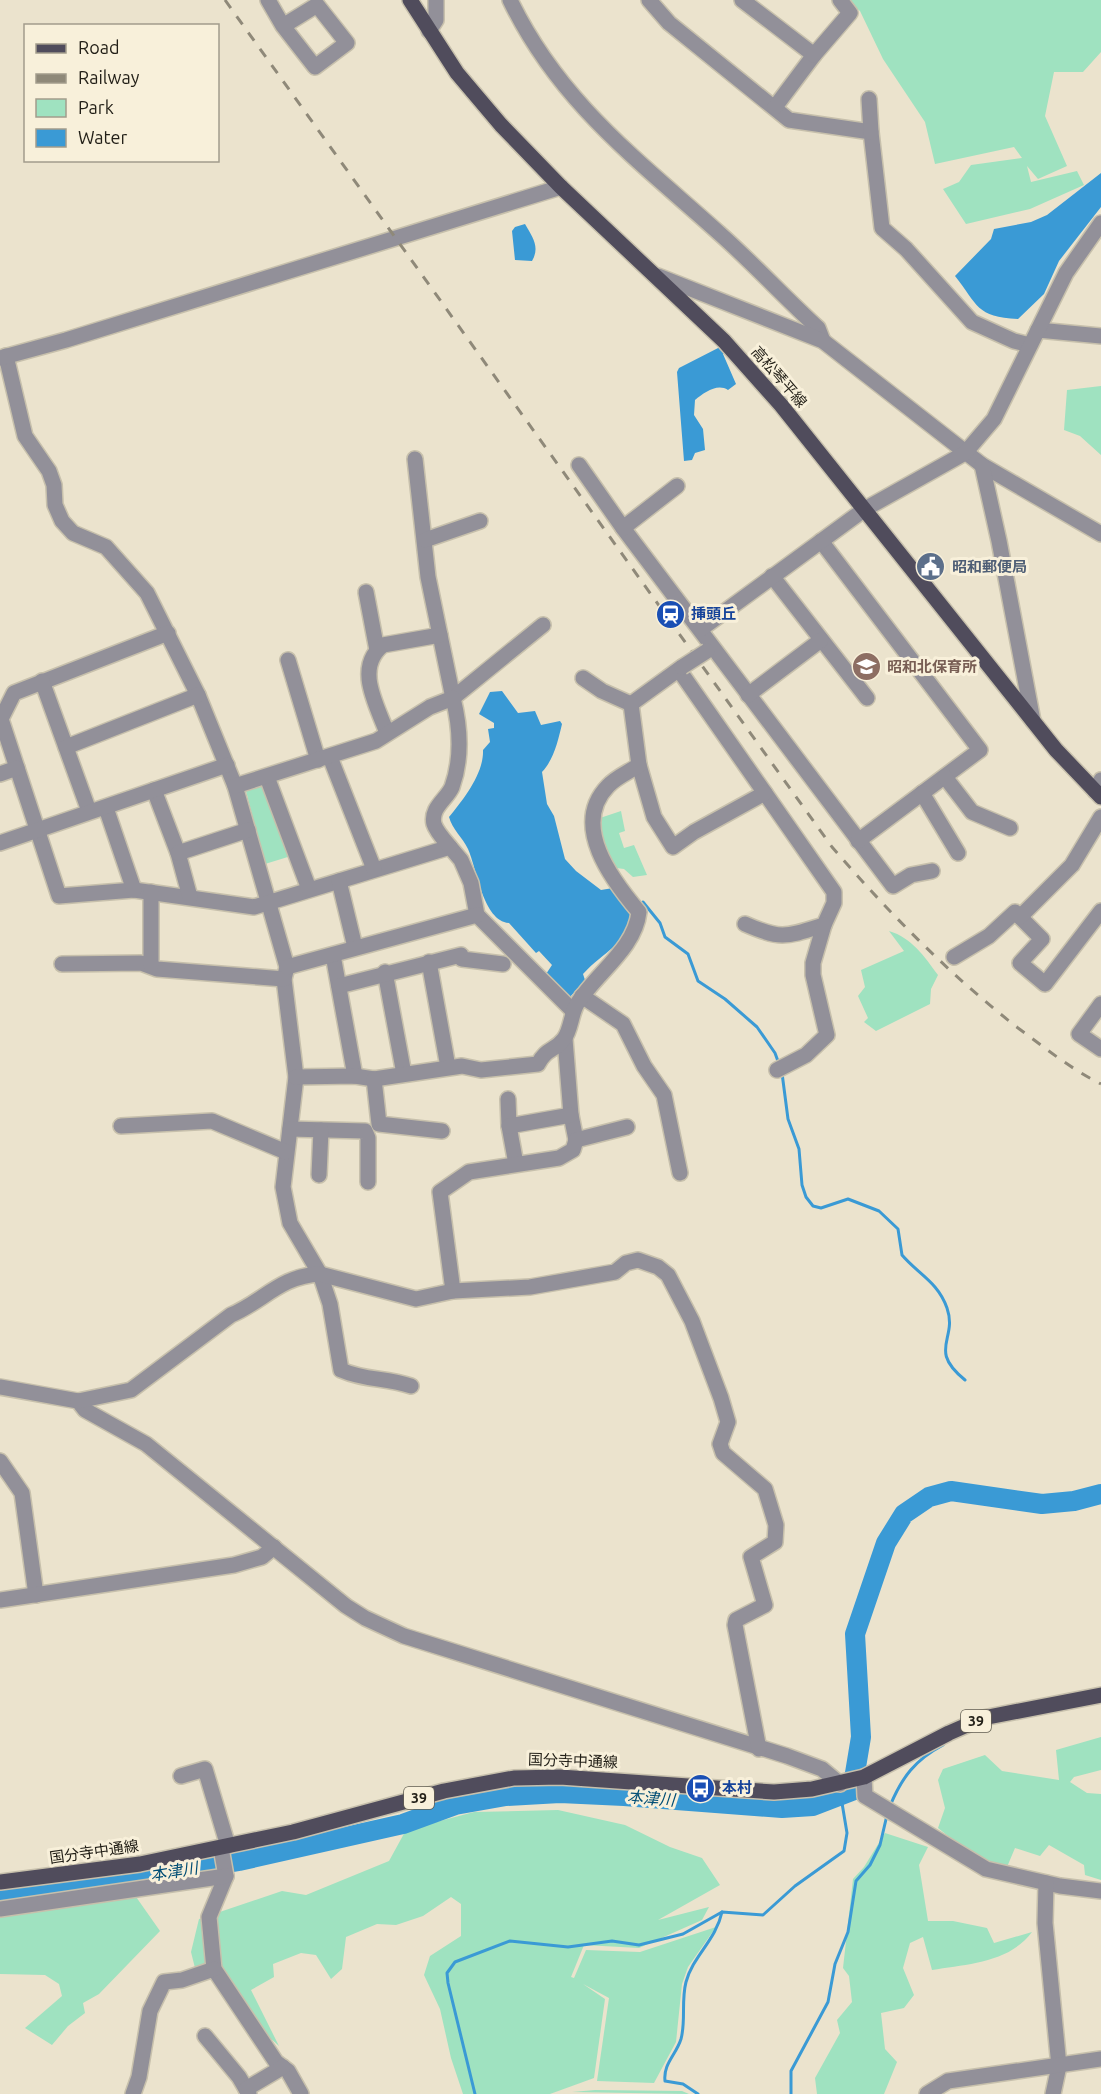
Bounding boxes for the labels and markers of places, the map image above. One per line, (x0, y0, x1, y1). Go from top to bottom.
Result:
public building icon: 昭和郵便局 (915, 551, 947, 583)
place label: 昭和郵便局 (952, 558, 1027, 575)
station icon: 挿頭丘 (654, 598, 686, 630)
place label: 挿頭丘 (691, 605, 736, 622)
school or university icon: 昭和北保育所 (850, 651, 882, 683)
place label: 昭和北保育所 (887, 658, 977, 675)
bus stop icon: 本村 (685, 1772, 717, 1804)
place label: 本村 (722, 1779, 752, 1796)

